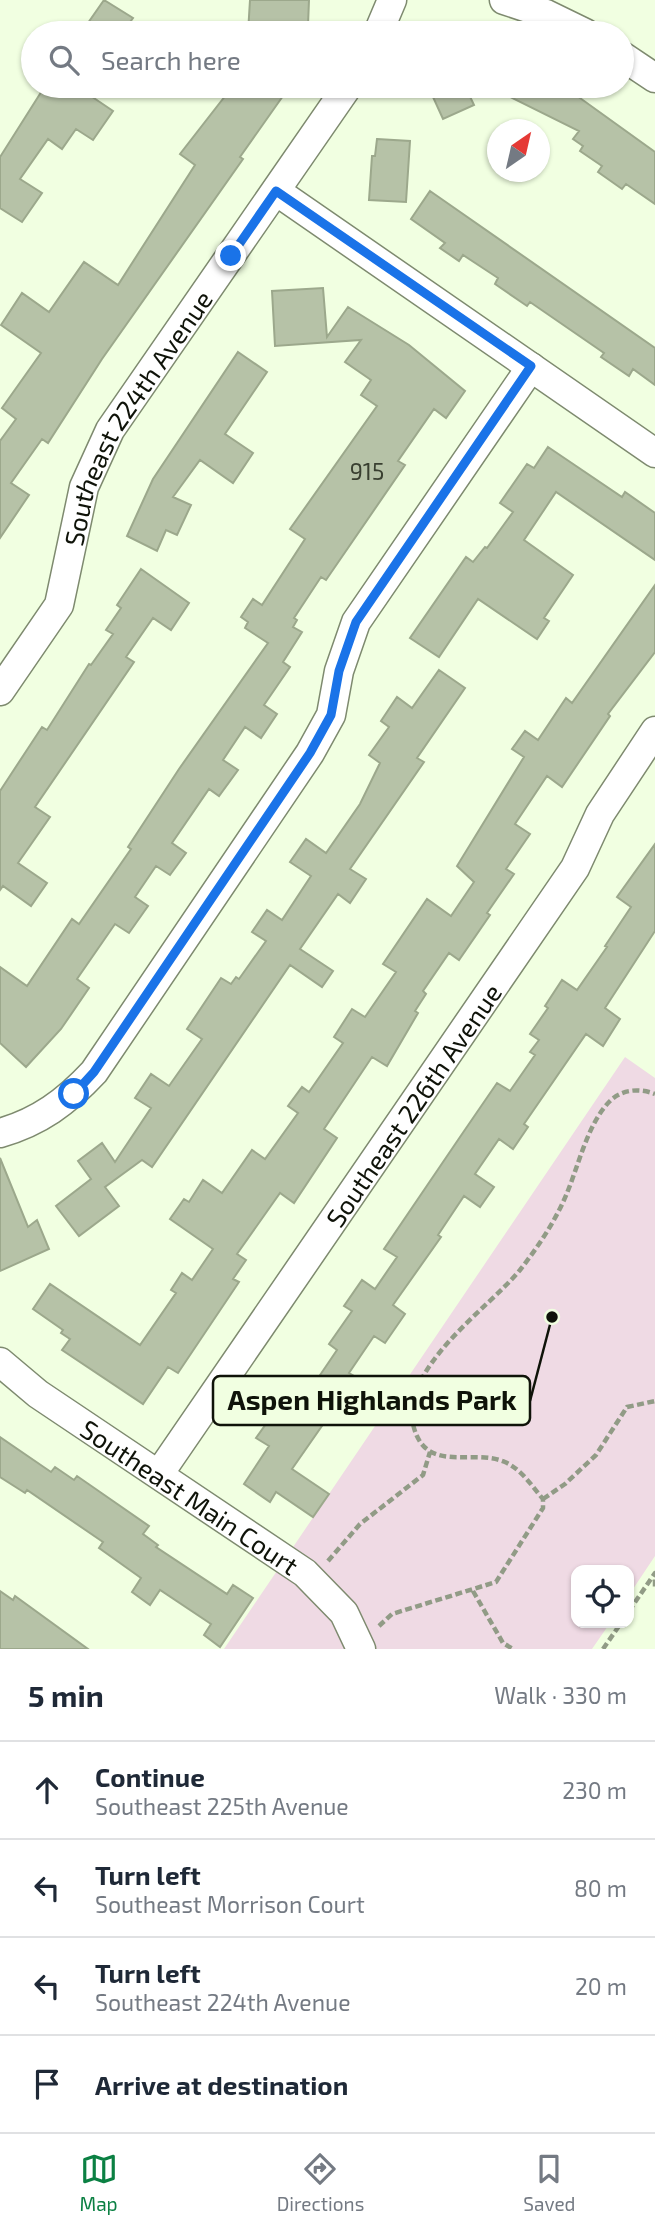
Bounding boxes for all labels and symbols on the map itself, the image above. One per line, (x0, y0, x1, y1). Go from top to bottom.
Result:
north arrow (487, 119, 550, 182)
route end (215, 240, 246, 271)
street label: Southeast 224th Avenue (57, 284, 218, 548)
house number: 915 (350, 457, 384, 485)
street label: Southeast 226th Avenue (318, 977, 507, 1232)
route start (58, 1078, 89, 1109)
callout: Aspen Highlands Park (213, 1376, 530, 1425)
text: Aspen Highlands Park (227, 1382, 517, 1416)
street label: Southeast Main Court (75, 1412, 305, 1580)

